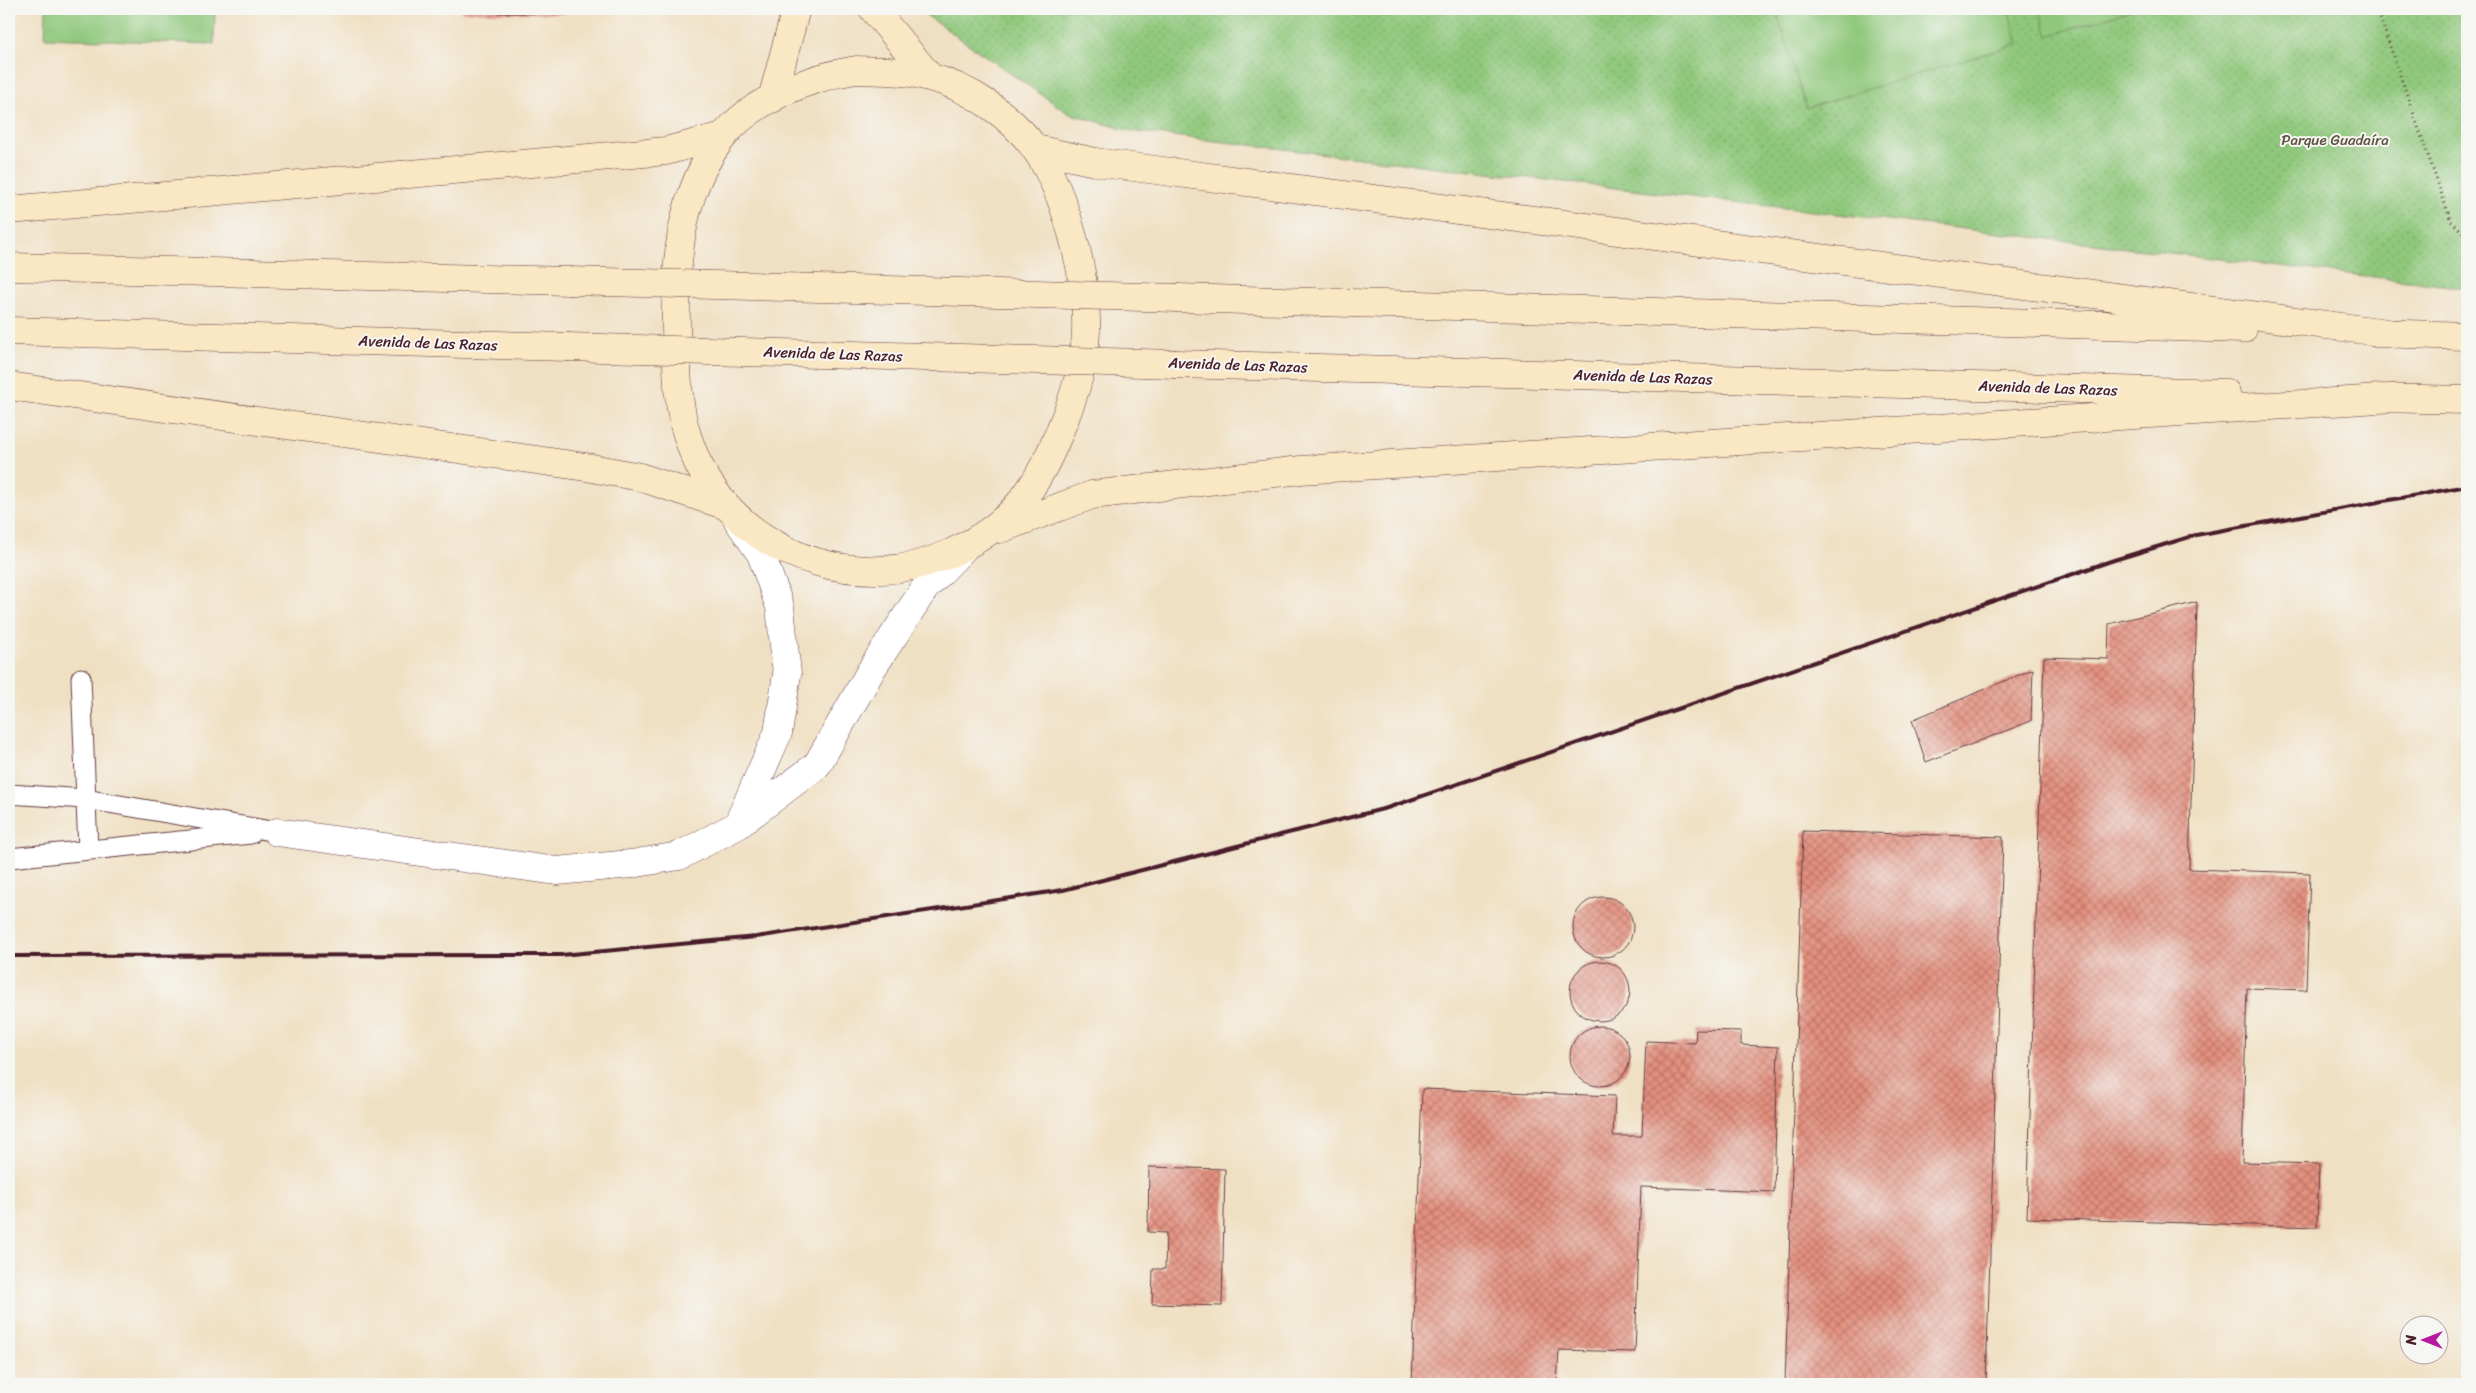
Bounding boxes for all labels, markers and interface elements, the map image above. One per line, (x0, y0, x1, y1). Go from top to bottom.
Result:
park label: Parque Guadaíra (2281, 127, 2389, 153)
street label: Avenida de Las Razas (357, 328, 498, 358)
street label: Avenida de Las Razas (762, 339, 903, 369)
street label: Avenida de Las Razas (1167, 350, 1308, 380)
street label: Avenida de Las Razas (1572, 362, 1713, 392)
street label: Avenida de Las Razas (1977, 373, 2118, 403)
north arrow (2398, 1316, 2448, 1366)
text: N (2399, 1335, 2424, 1346)

